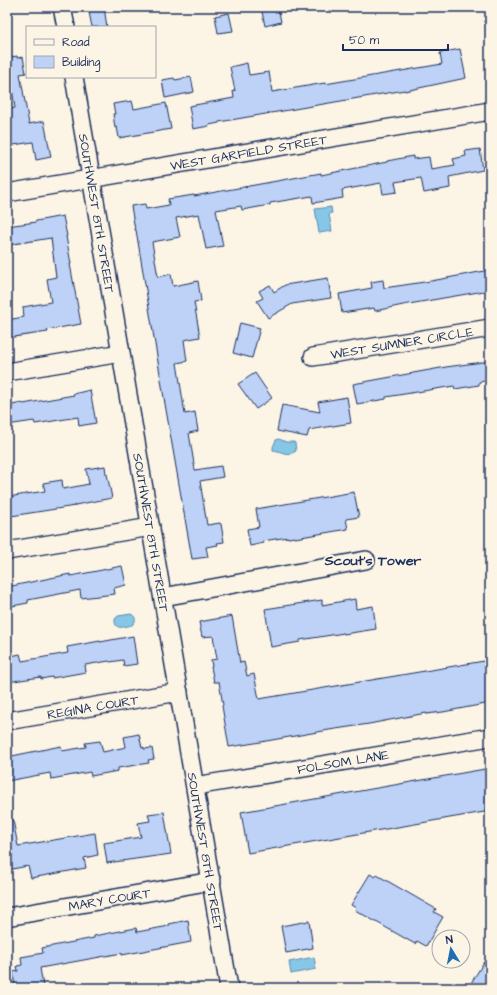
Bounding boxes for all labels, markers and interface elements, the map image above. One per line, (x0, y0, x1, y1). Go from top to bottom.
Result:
legend (26, 26, 156, 78)
scale bar (343, 26, 448, 52)
text: 50 m (349, 32, 380, 49)
text: Road (62, 34, 90, 51)
text: Building (62, 54, 100, 72)
street label: WEST GARFIELD STREET (169, 131, 329, 175)
street label: SOUTHWEST 8TH STREET (74, 132, 119, 295)
street label: WEST SUMNER CIRCLE (329, 323, 475, 364)
street label: SOUTHWEST 8TH STREET (128, 452, 173, 614)
district label: Scout's Tower (324, 551, 422, 571)
street label: REGINA COURT (46, 691, 141, 724)
street label: FOLSOM LANE (296, 746, 391, 779)
street label: SOUTHWEST 8TH STREET (182, 771, 227, 934)
street label: MARY COURT (67, 884, 153, 916)
north arrow (431, 929, 471, 969)
text: N (445, 932, 454, 948)

